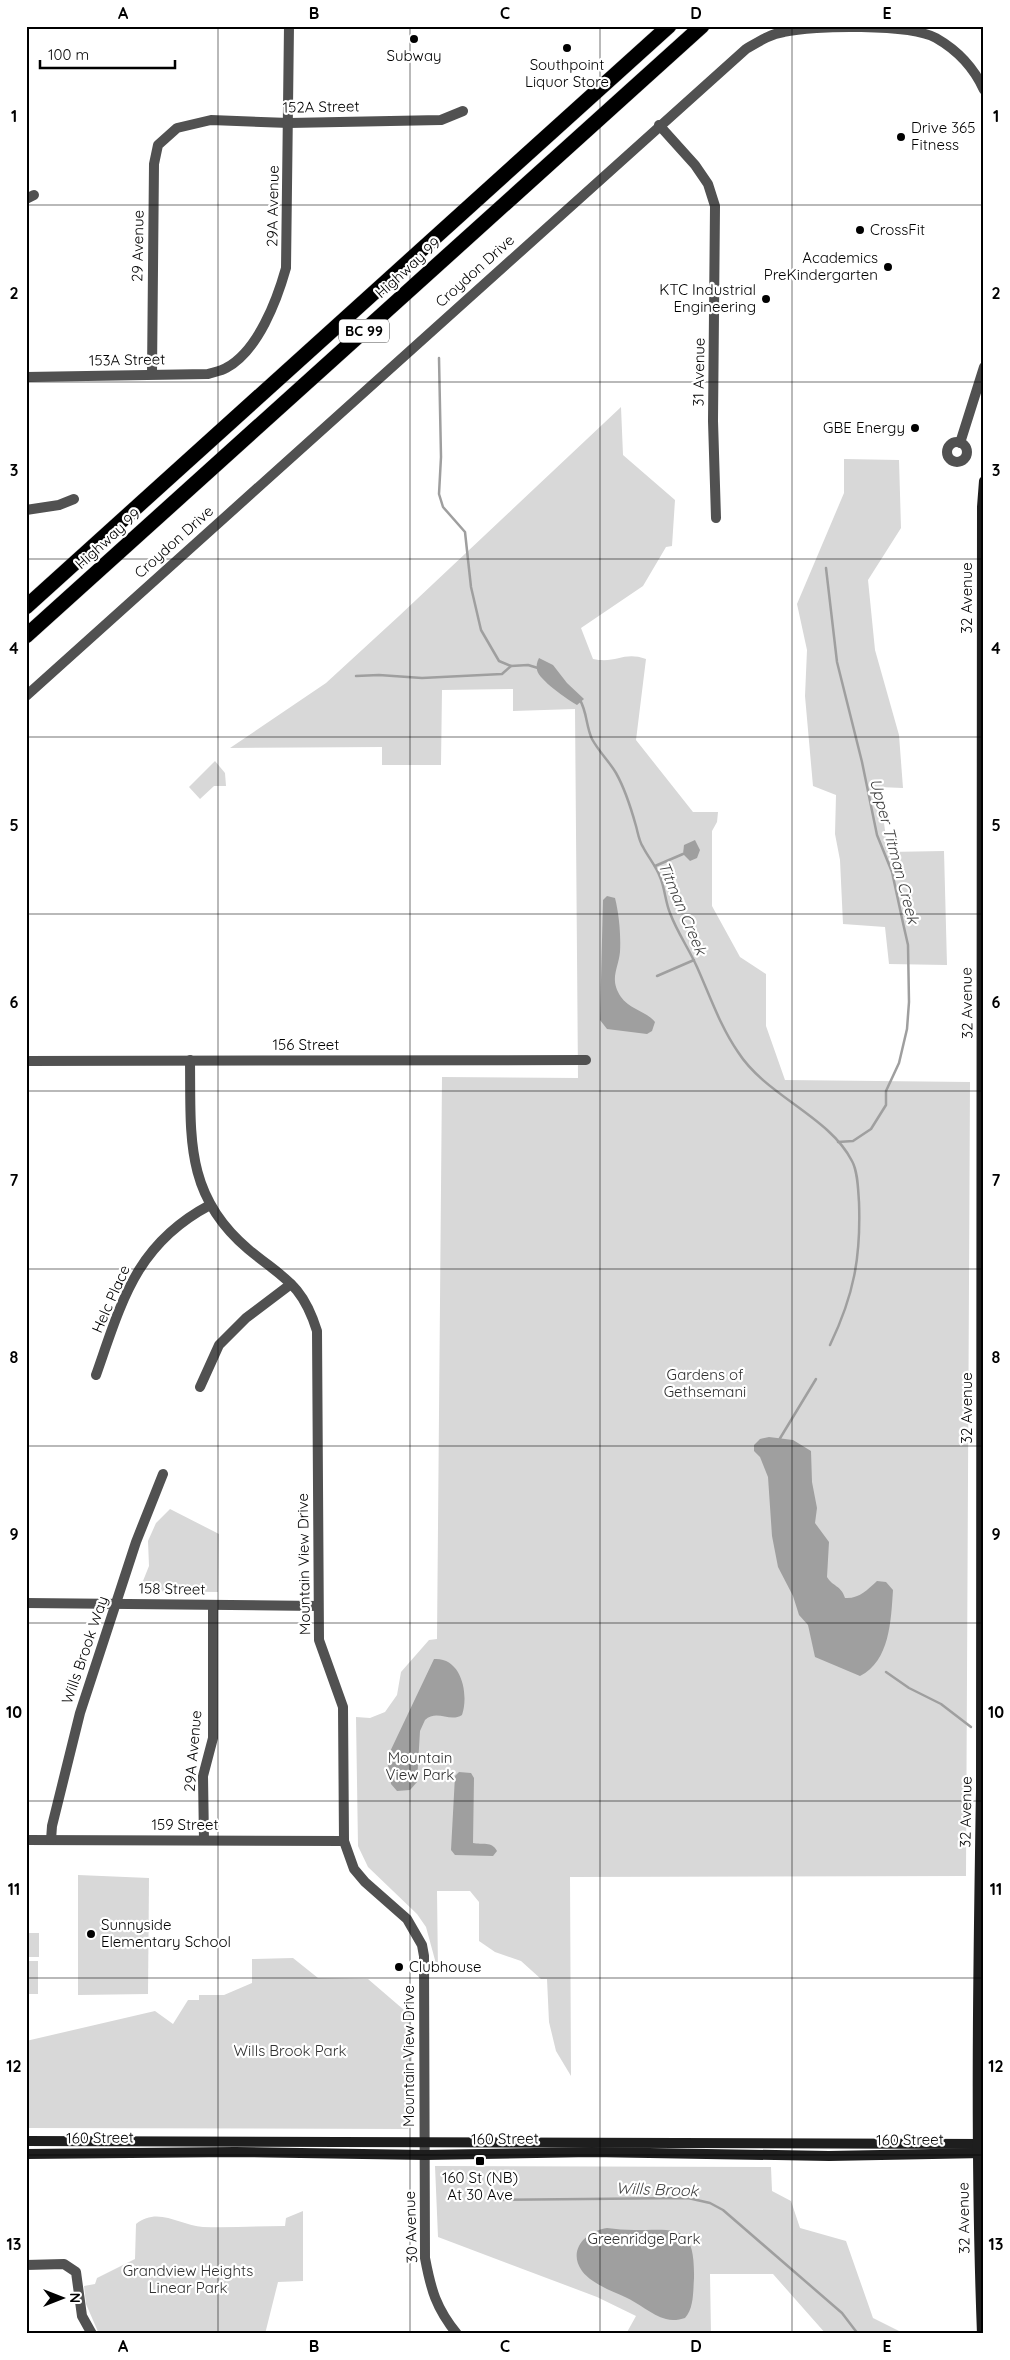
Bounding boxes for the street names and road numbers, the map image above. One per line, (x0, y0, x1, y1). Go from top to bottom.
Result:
street label: 152A Street (282, 96, 360, 117)
street label: 29A Avenue (262, 165, 283, 247)
street label: 29 Avenue (127, 210, 148, 282)
street label: Croydon Drive (431, 230, 518, 311)
street label: Highway 99 (371, 233, 444, 302)
road number: BC 99 (339, 320, 389, 342)
street label: 31 Avenue (688, 337, 709, 407)
street label: 153A Street (89, 349, 165, 370)
street label: Croydon Drive (130, 501, 217, 582)
street label: Highway 99 (71, 504, 144, 573)
street label: 32 Avenue (957, 562, 976, 634)
street label: 32 Avenue (956, 967, 977, 1039)
street label: 156 Street (273, 1035, 339, 1054)
street label: Helc Place (87, 1262, 134, 1336)
street label: 32 Avenue (957, 1372, 976, 1444)
street label: Mountain View Drive (293, 1493, 314, 1635)
street label: 158 Street (138, 1578, 206, 1599)
street label: Wills Brook Way (57, 1593, 112, 1706)
street label: 29A Avenue (179, 1709, 206, 1793)
street label: 32 Avenue (955, 1776, 976, 1848)
street label: 159 Street (151, 1815, 219, 1834)
street label: Mountain View Drive (399, 1985, 418, 2127)
street label: 160 Street (66, 2127, 134, 2148)
street label: 160 Street (471, 2128, 539, 2149)
street label: 160 Street (876, 2129, 944, 2150)
street label: 32 Avenue (953, 2182, 974, 2254)
street label: 30 Avenue (400, 2191, 421, 2263)

